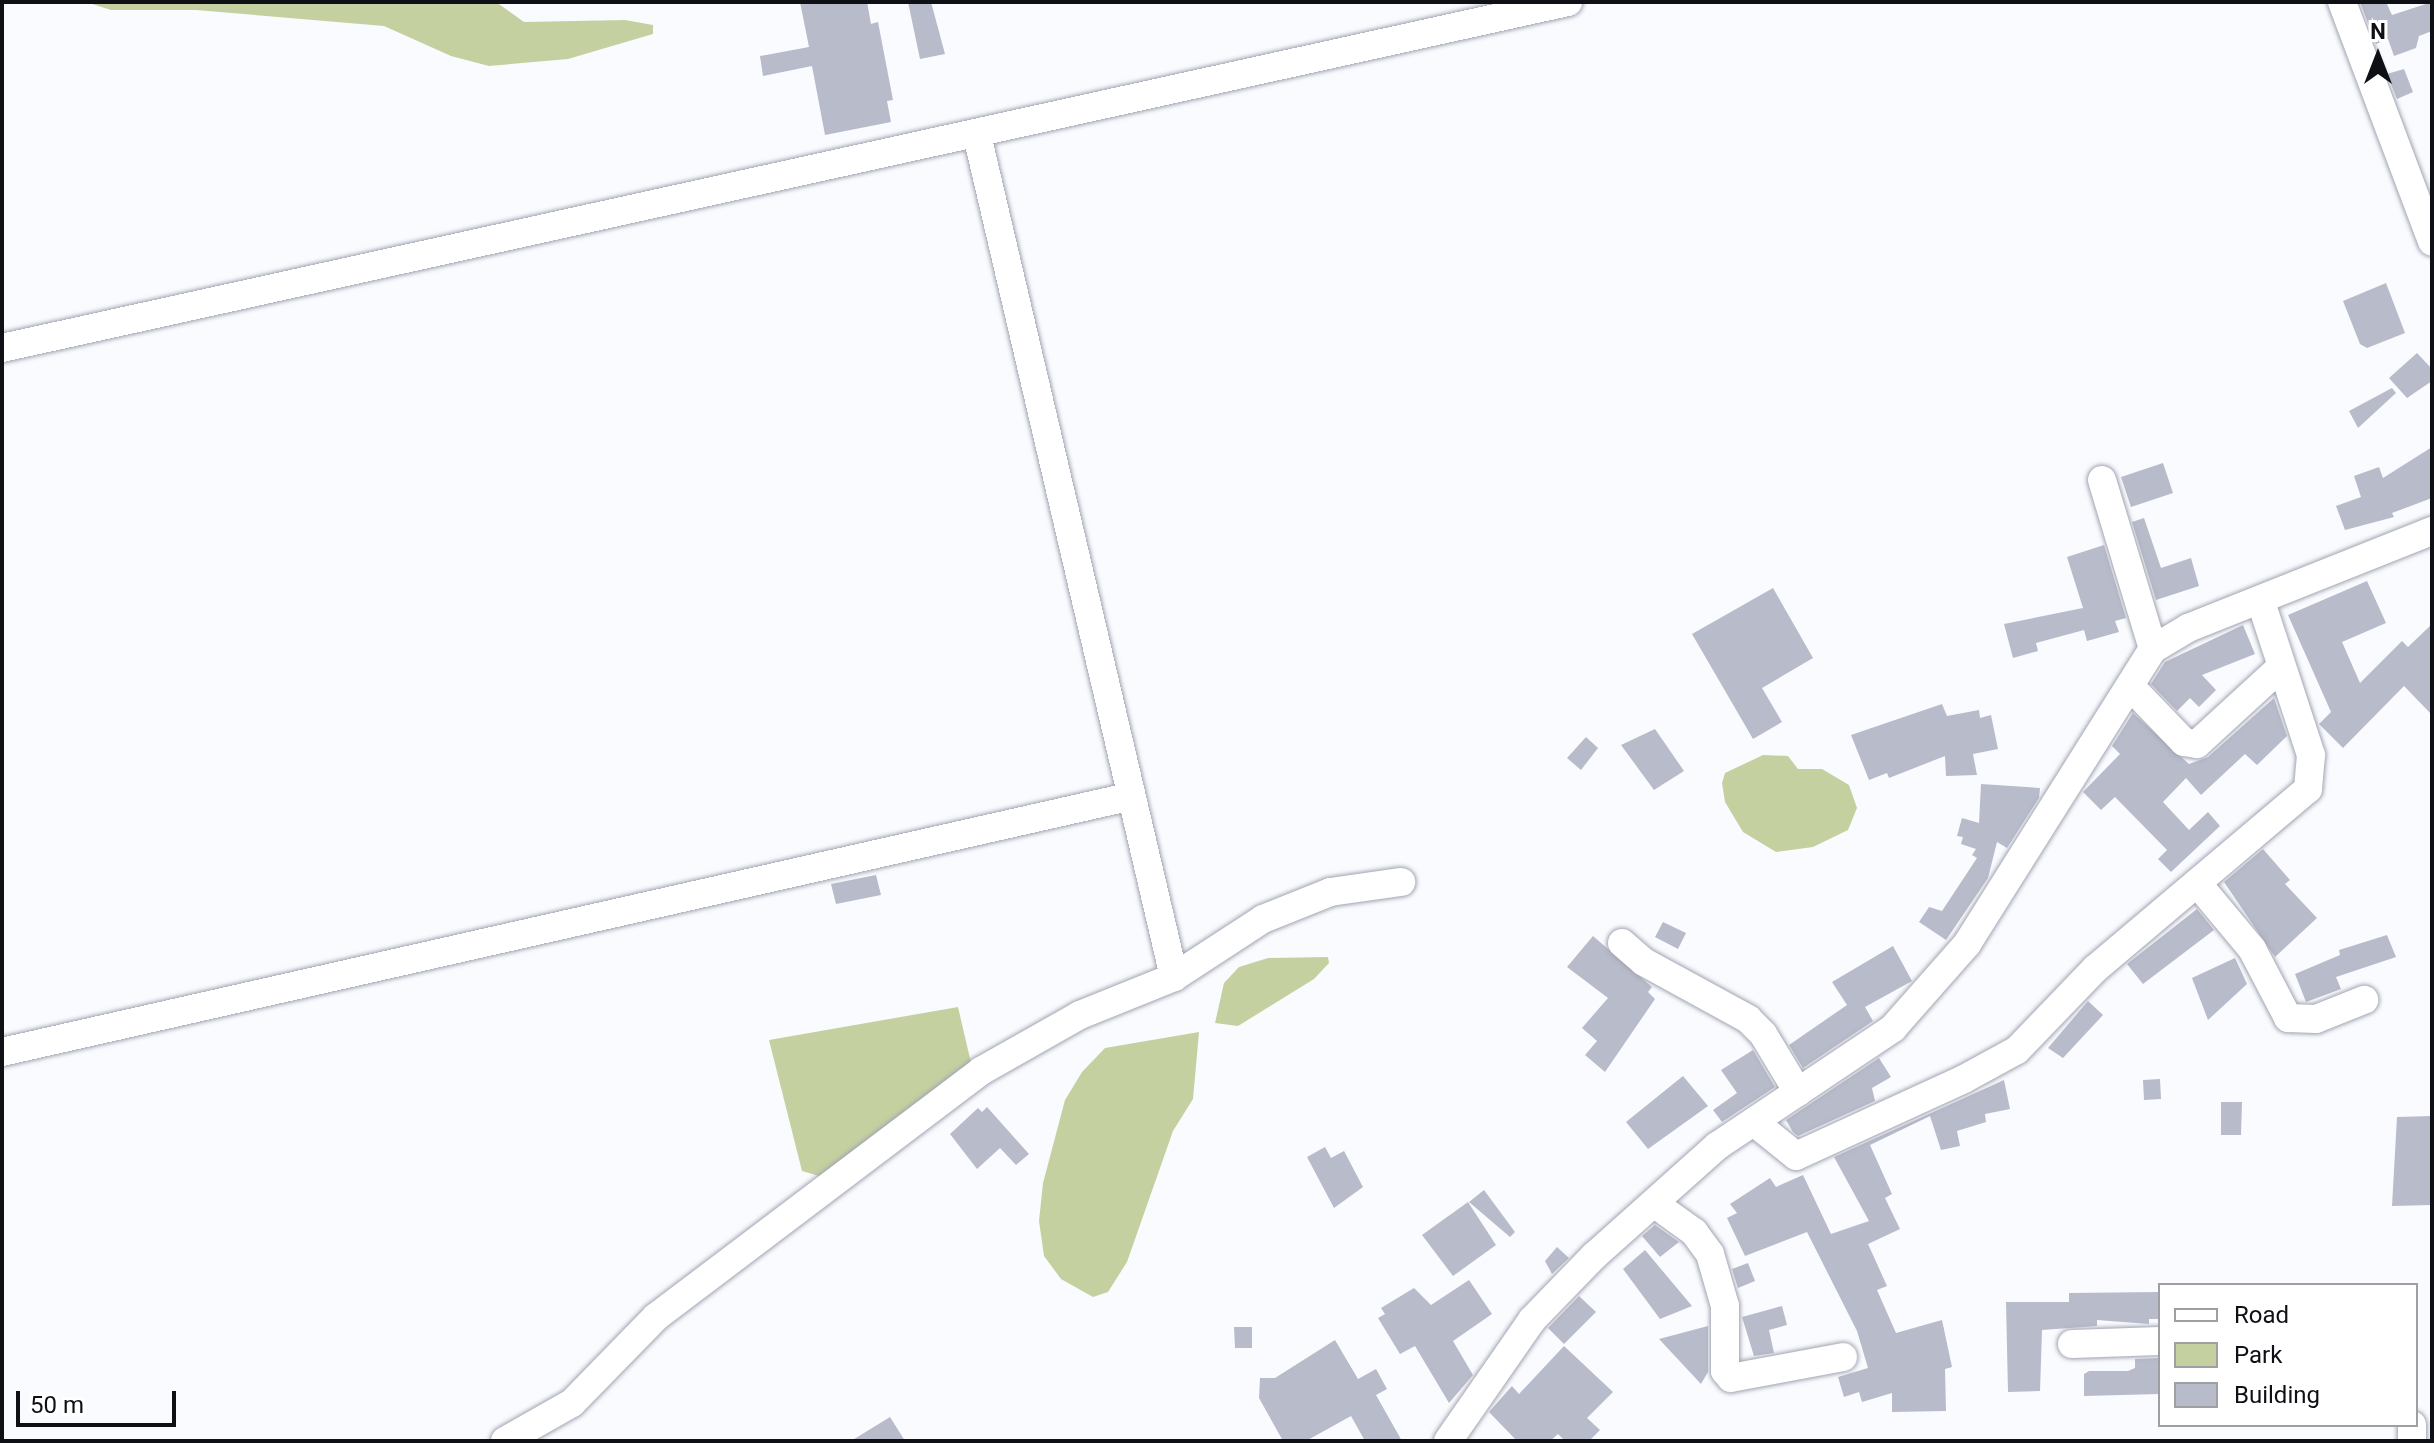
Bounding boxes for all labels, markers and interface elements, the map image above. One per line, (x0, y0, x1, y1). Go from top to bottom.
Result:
north arrow (2338, 16, 2418, 96)
text: N (2370, 19, 2386, 44)
legend (2158, 1283, 2418, 1427)
text: Road (2234, 1301, 2289, 1329)
text: Park (2234, 1341, 2282, 1369)
scale bar (20, 1375, 180, 1425)
text: Building (2234, 1381, 2320, 1409)
text: 50 m (30, 1391, 84, 1419)

